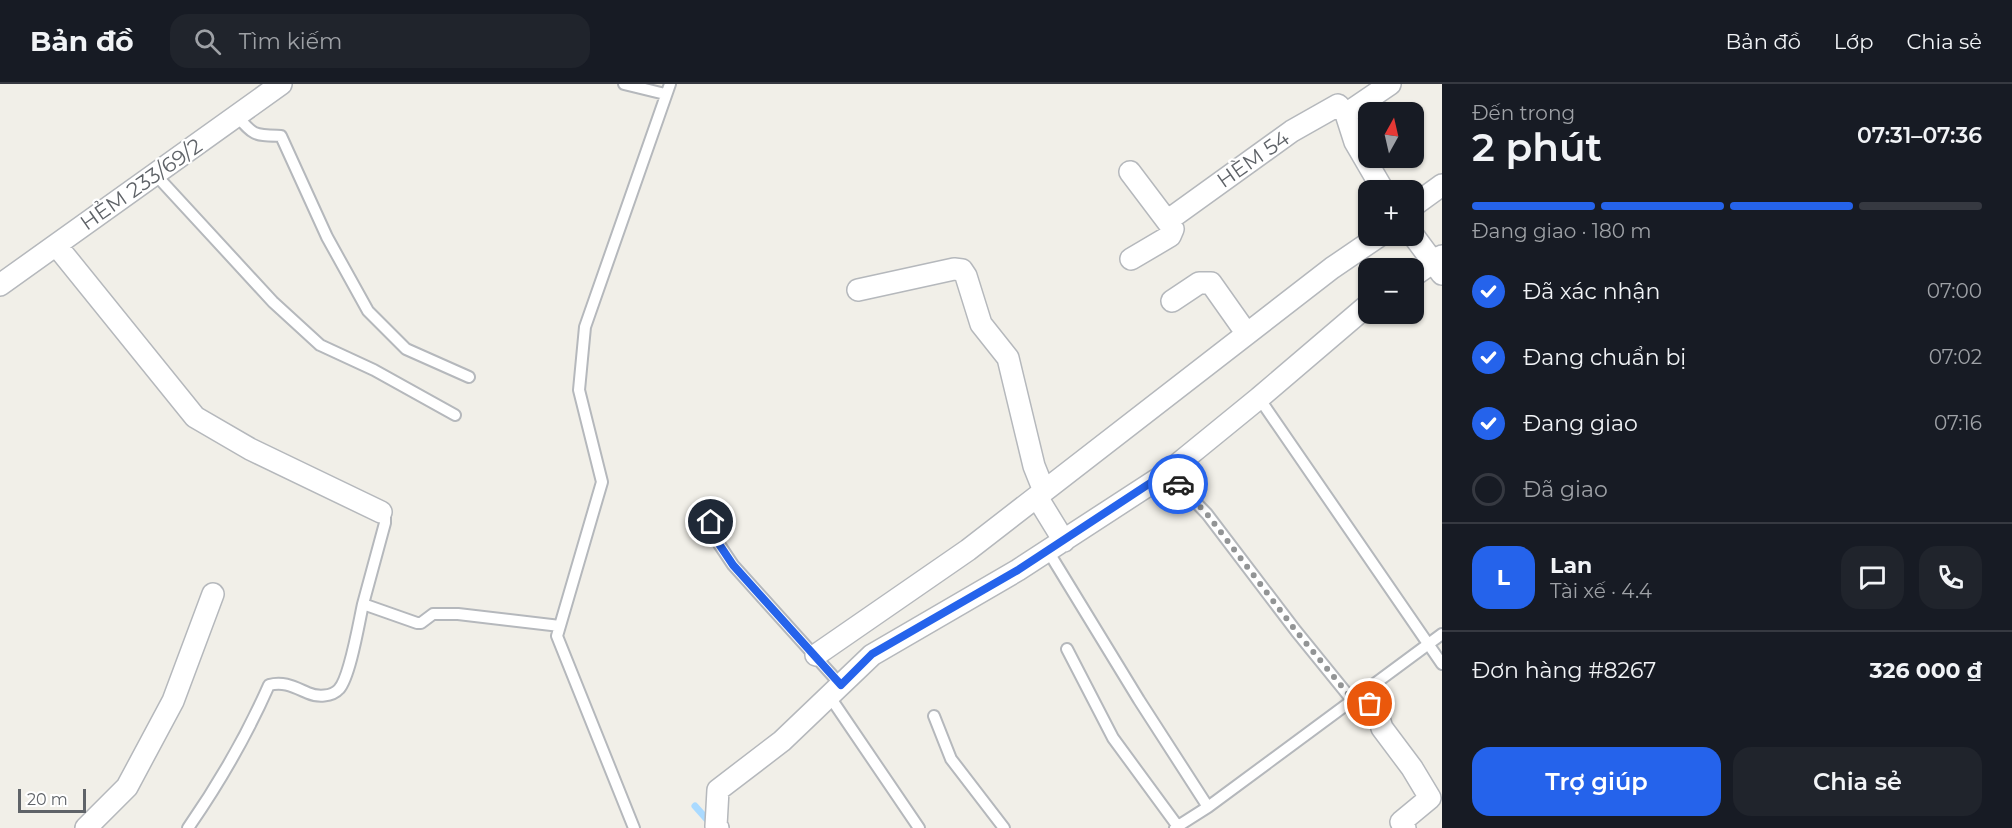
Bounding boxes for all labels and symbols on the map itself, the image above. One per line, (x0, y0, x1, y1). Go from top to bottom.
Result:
north arrow (1358, 102, 1424, 168)
street label: HÈM 54 (1212, 125, 1294, 193)
street label: HẺM 233/69/2 (75, 133, 207, 235)
courier (1148, 454, 1208, 514)
pin (685, 496, 736, 547)
pin (1344, 678, 1395, 729)
scale bar (18, 786, 86, 814)

